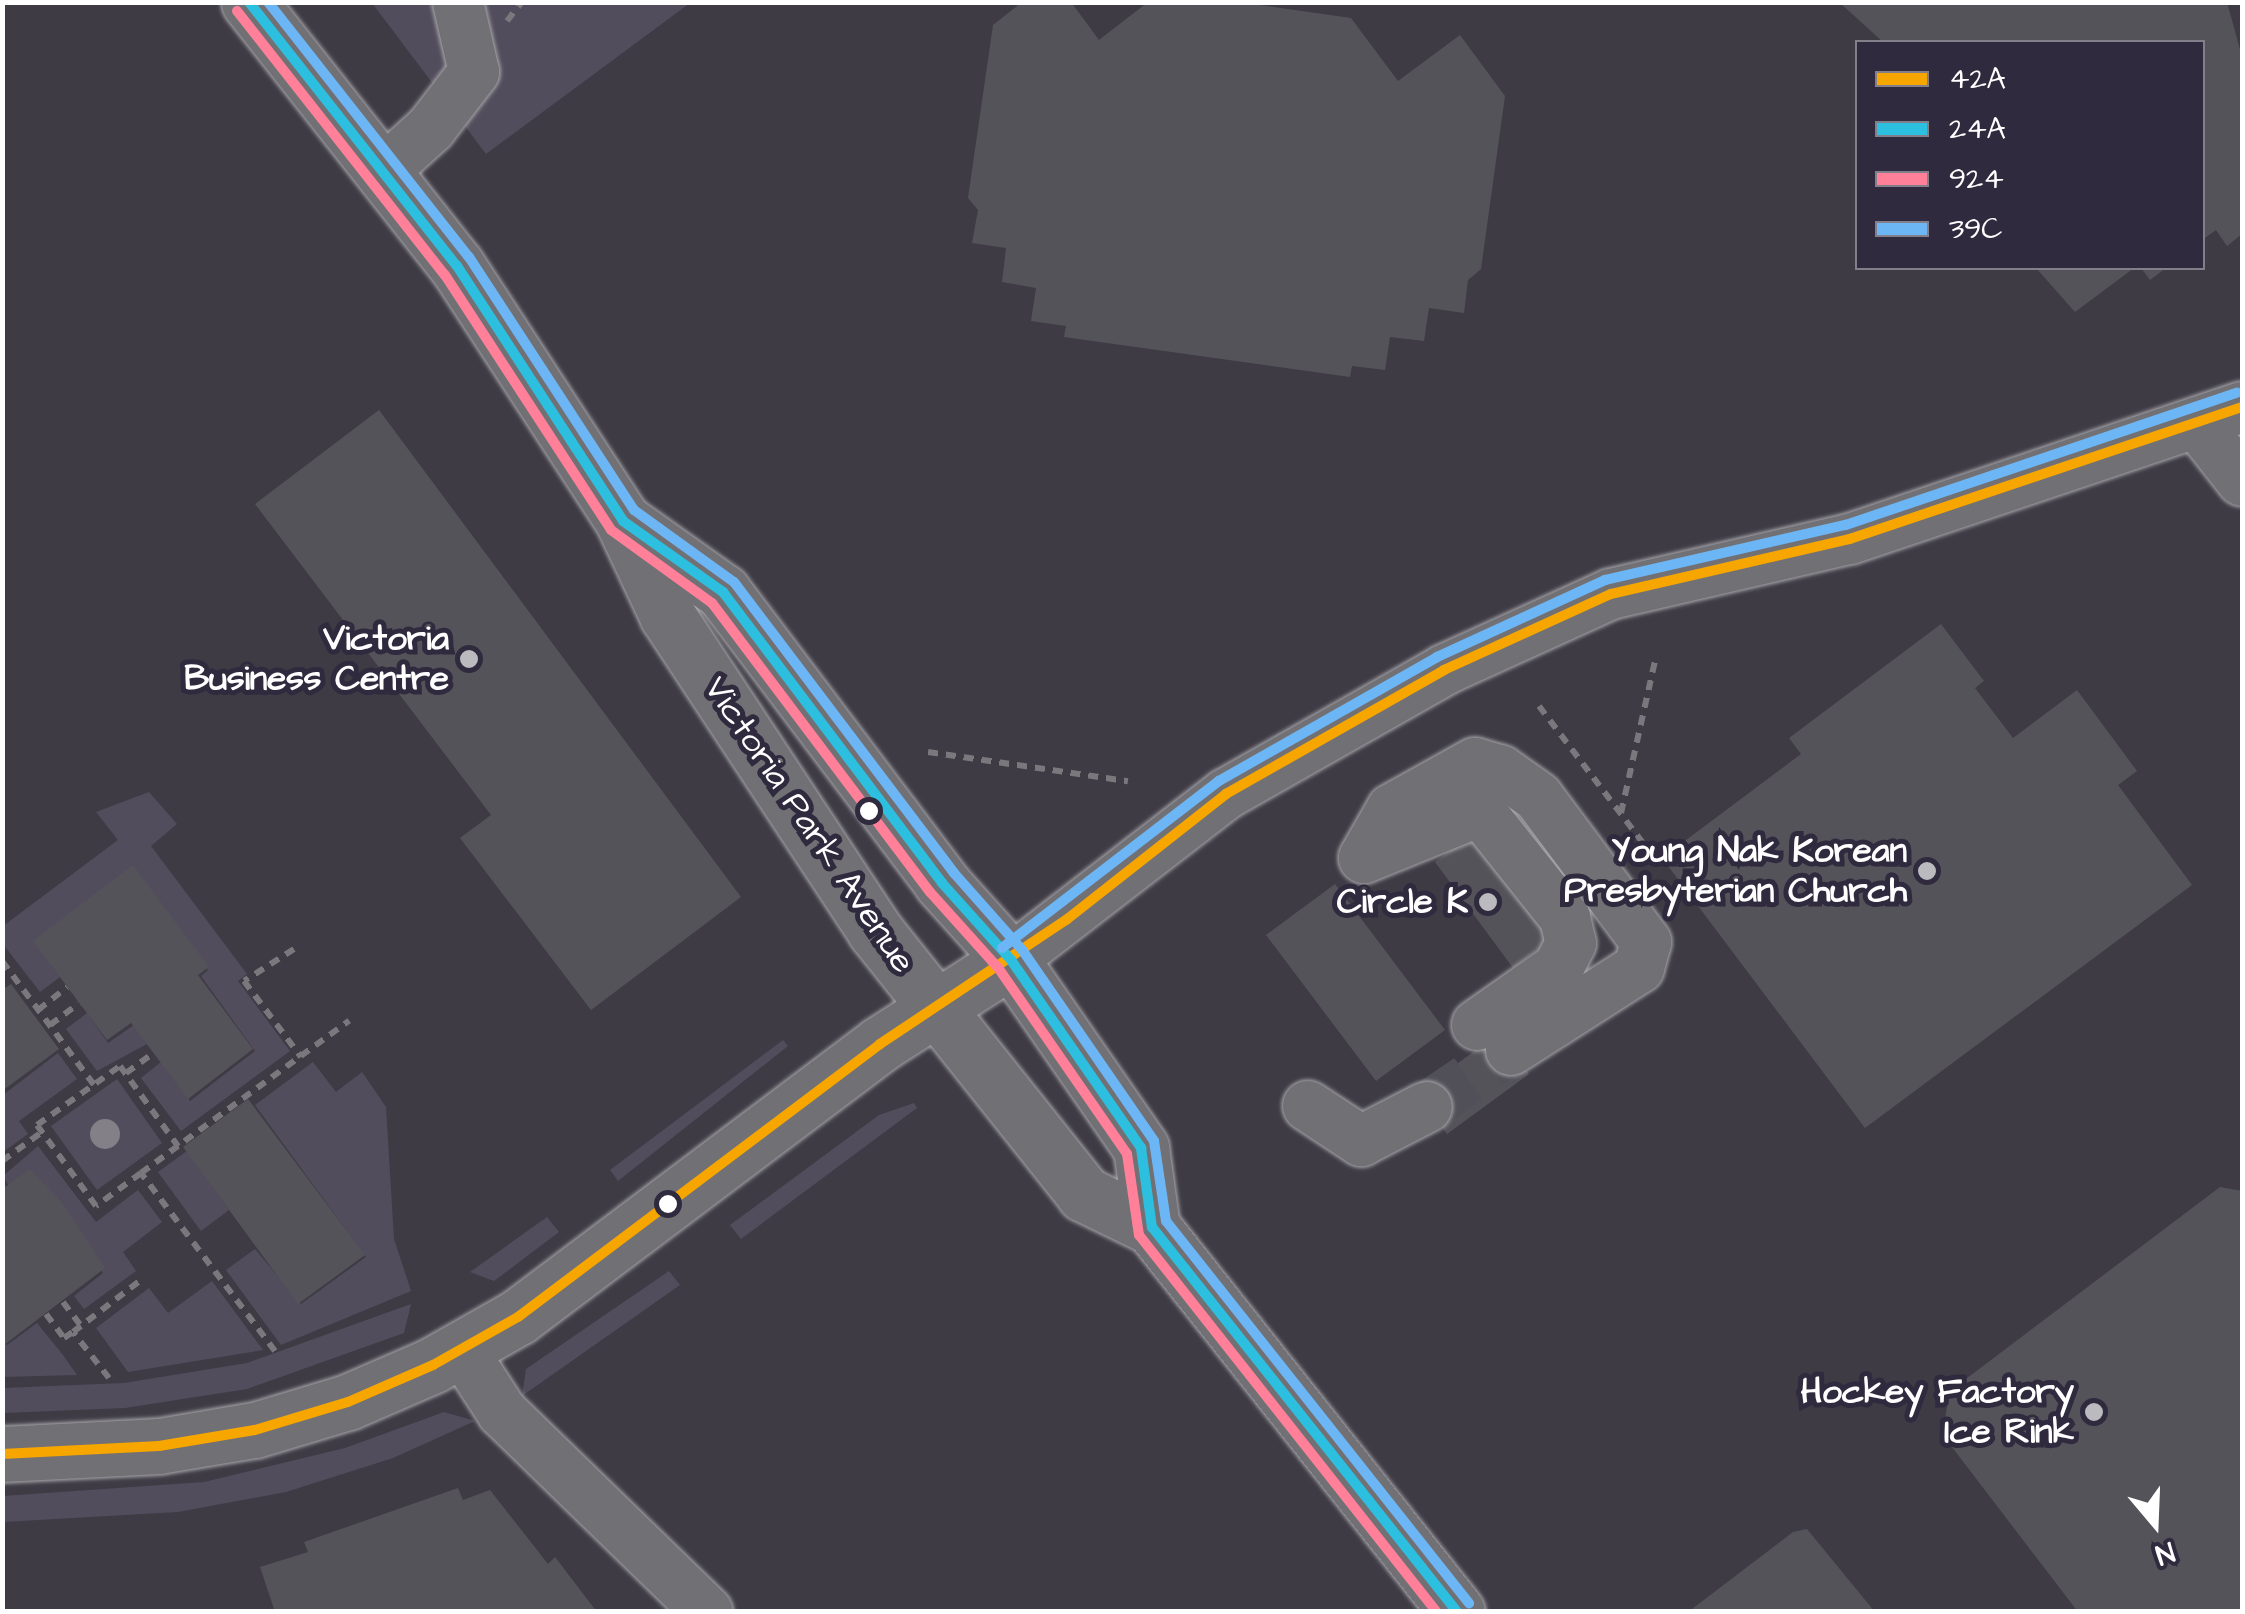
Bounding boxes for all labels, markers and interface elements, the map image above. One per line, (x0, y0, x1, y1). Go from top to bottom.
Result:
legend (1855, 40, 2205, 270)
text: 42A (1949, 58, 2006, 100)
text: 24A (1949, 108, 2006, 150)
text: 924 (1949, 158, 2004, 200)
text: 39C (1949, 208, 2003, 250)
place label: Victoria Business Centre (184, 618, 449, 700)
marker: Victoria Business Centre (458, 648, 480, 670)
street label: Victoria Park Avenue (694, 669, 924, 981)
unlabelled marker (859, 801, 879, 821)
place label: Young Nak Korean Presbyterian Church (1564, 830, 1907, 912)
marker: Young Nak Korean Presbyterian Church (1916, 860, 1938, 882)
place label: Circle K (1337, 881, 1468, 923)
marker: Circle K (1477, 891, 1499, 913)
unlabelled marker (658, 1194, 678, 1214)
place label: Hockey Factory Ice Rink (1801, 1371, 2074, 1453)
marker: Hockey Factory Ice Rink (2083, 1401, 2105, 1423)
north arrow (2105, 1474, 2205, 1574)
text: N (2150, 1532, 2180, 1574)

